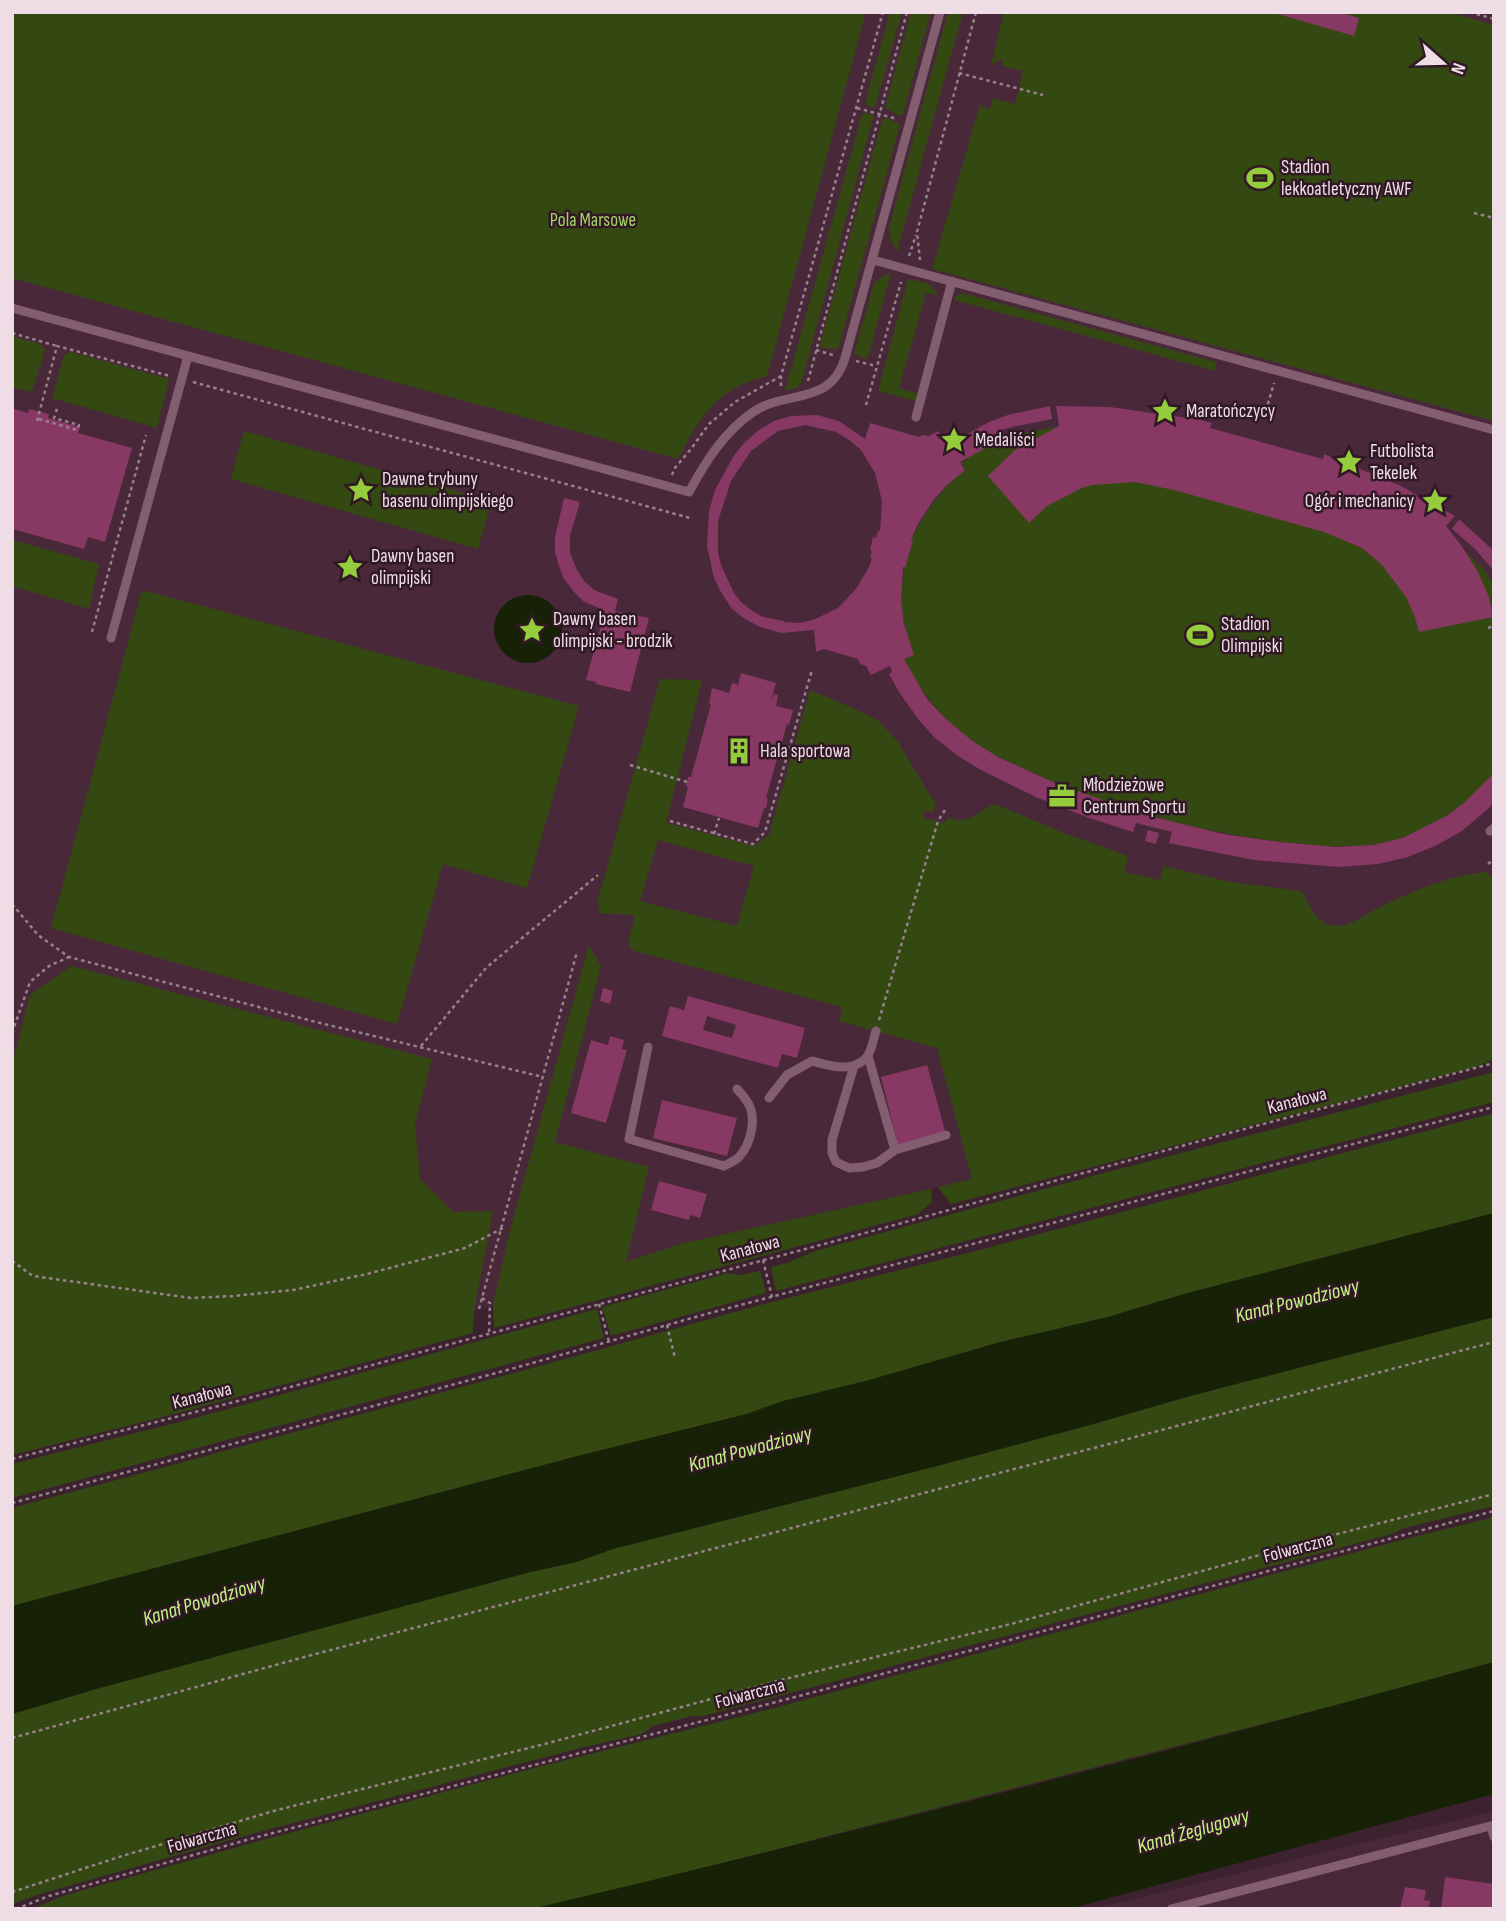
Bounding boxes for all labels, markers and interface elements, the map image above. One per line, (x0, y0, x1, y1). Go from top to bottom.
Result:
north arrow (1408, 28, 1478, 98)
text: N (1445, 60, 1470, 77)
place label: Stadion lekkoatletyczny AWF (1281, 156, 1412, 201)
sports icon: Stadion lekkoatletyczny AWF (1245, 163, 1275, 193)
park label: Pola Marsowe (550, 209, 636, 232)
place icon: Maratończycy (1150, 396, 1180, 426)
place label: Maratończycy (1186, 400, 1276, 423)
place icon: Medaliści (939, 425, 969, 455)
place label: Medaliści (975, 429, 1035, 452)
place label: Futbolista Tekelek (1370, 440, 1434, 485)
place icon: Futbolista Tekelek (1334, 447, 1364, 477)
place label: Dawne trybuny basenu olimpijskiego (382, 468, 514, 513)
place icon: Dawne trybuny basenu olimpijskiego (346, 475, 376, 505)
place icon: Ogór i mechanicy (1420, 486, 1450, 516)
place label: Ogór i mechanicy (1305, 490, 1415, 513)
place label: Dawny basen olimpijski (371, 545, 454, 590)
place icon: Dawny basen olimpijski (335, 552, 365, 582)
place label: Dawny basen olimpijski - brodzik (553, 608, 673, 653)
place label: Stadion Olimpijski (1221, 613, 1282, 658)
place icon: Dawny basen olimpijski - brodzik (517, 615, 547, 645)
sports icon: Stadion Olimpijski (1185, 620, 1215, 650)
building icon: Hala sportowa (724, 736, 754, 766)
place label: Hala sportowa (760, 740, 850, 763)
place label: Młodzieżowe Centrum Sportu (1083, 774, 1186, 819)
office icon: Młodzieżowe Centrum Sportu (1047, 781, 1077, 811)
street label: Kanałowa (1265, 1083, 1329, 1119)
street label: Kanałowa (718, 1230, 782, 1268)
water label: Kanał Powodziowy (1232, 1273, 1363, 1328)
street label: Kanałowa (170, 1378, 234, 1414)
water label: Kanał Powodziowy (685, 1420, 816, 1478)
street label: Folwarczna (1261, 1528, 1335, 1568)
water label: Kanał Powodziowy (140, 1570, 269, 1632)
street label: Folwarczna (713, 1674, 787, 1714)
water label: Kanał Żeglugowy (1134, 1803, 1253, 1859)
street label: Folwarczna (165, 1817, 239, 1859)

